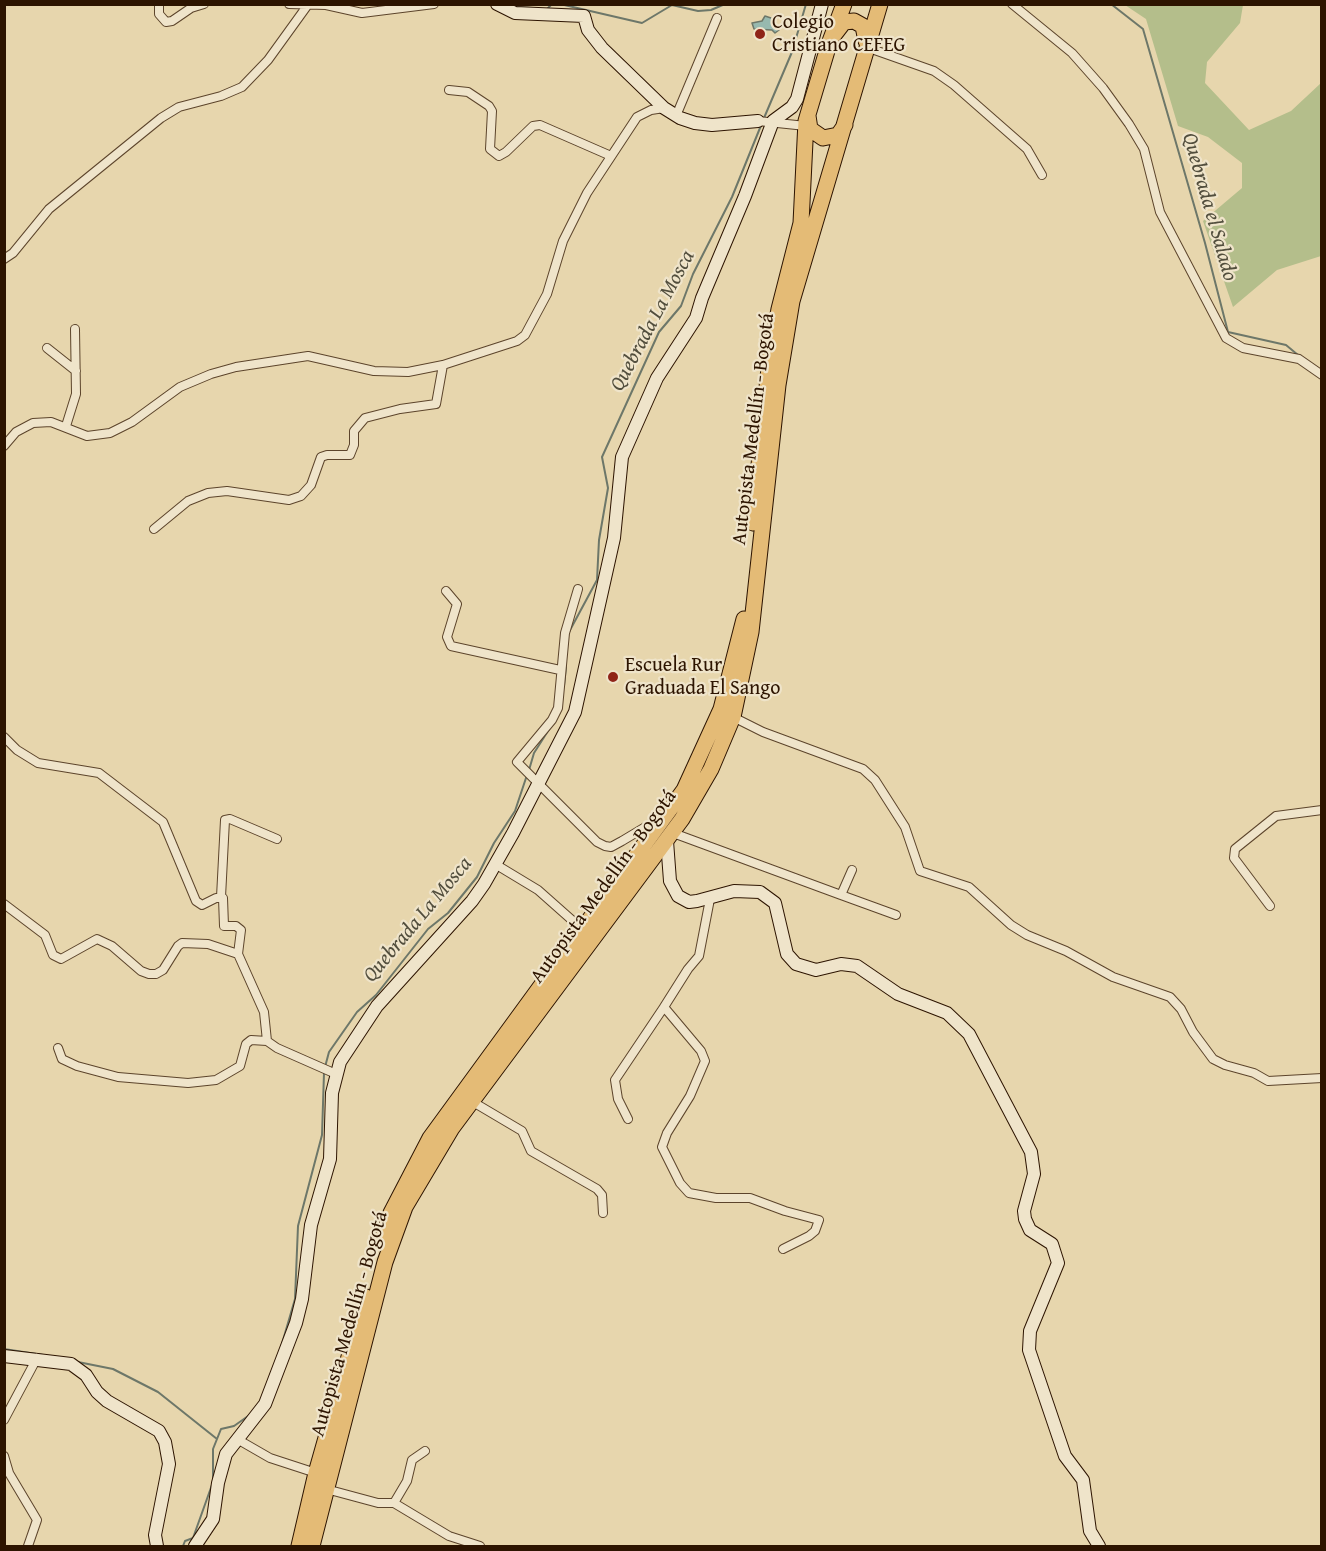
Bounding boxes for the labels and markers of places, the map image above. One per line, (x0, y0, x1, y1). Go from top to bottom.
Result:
place label: Colegio Cristiano CEFEG (772, 11, 905, 58)
marker: Colegio Cristiano CEFEG (753, 27, 767, 41)
place label: Escuela Rur Graduada El Sango (625, 654, 781, 701)
marker: Escuela Rur Graduada El Sango (606, 670, 620, 684)

